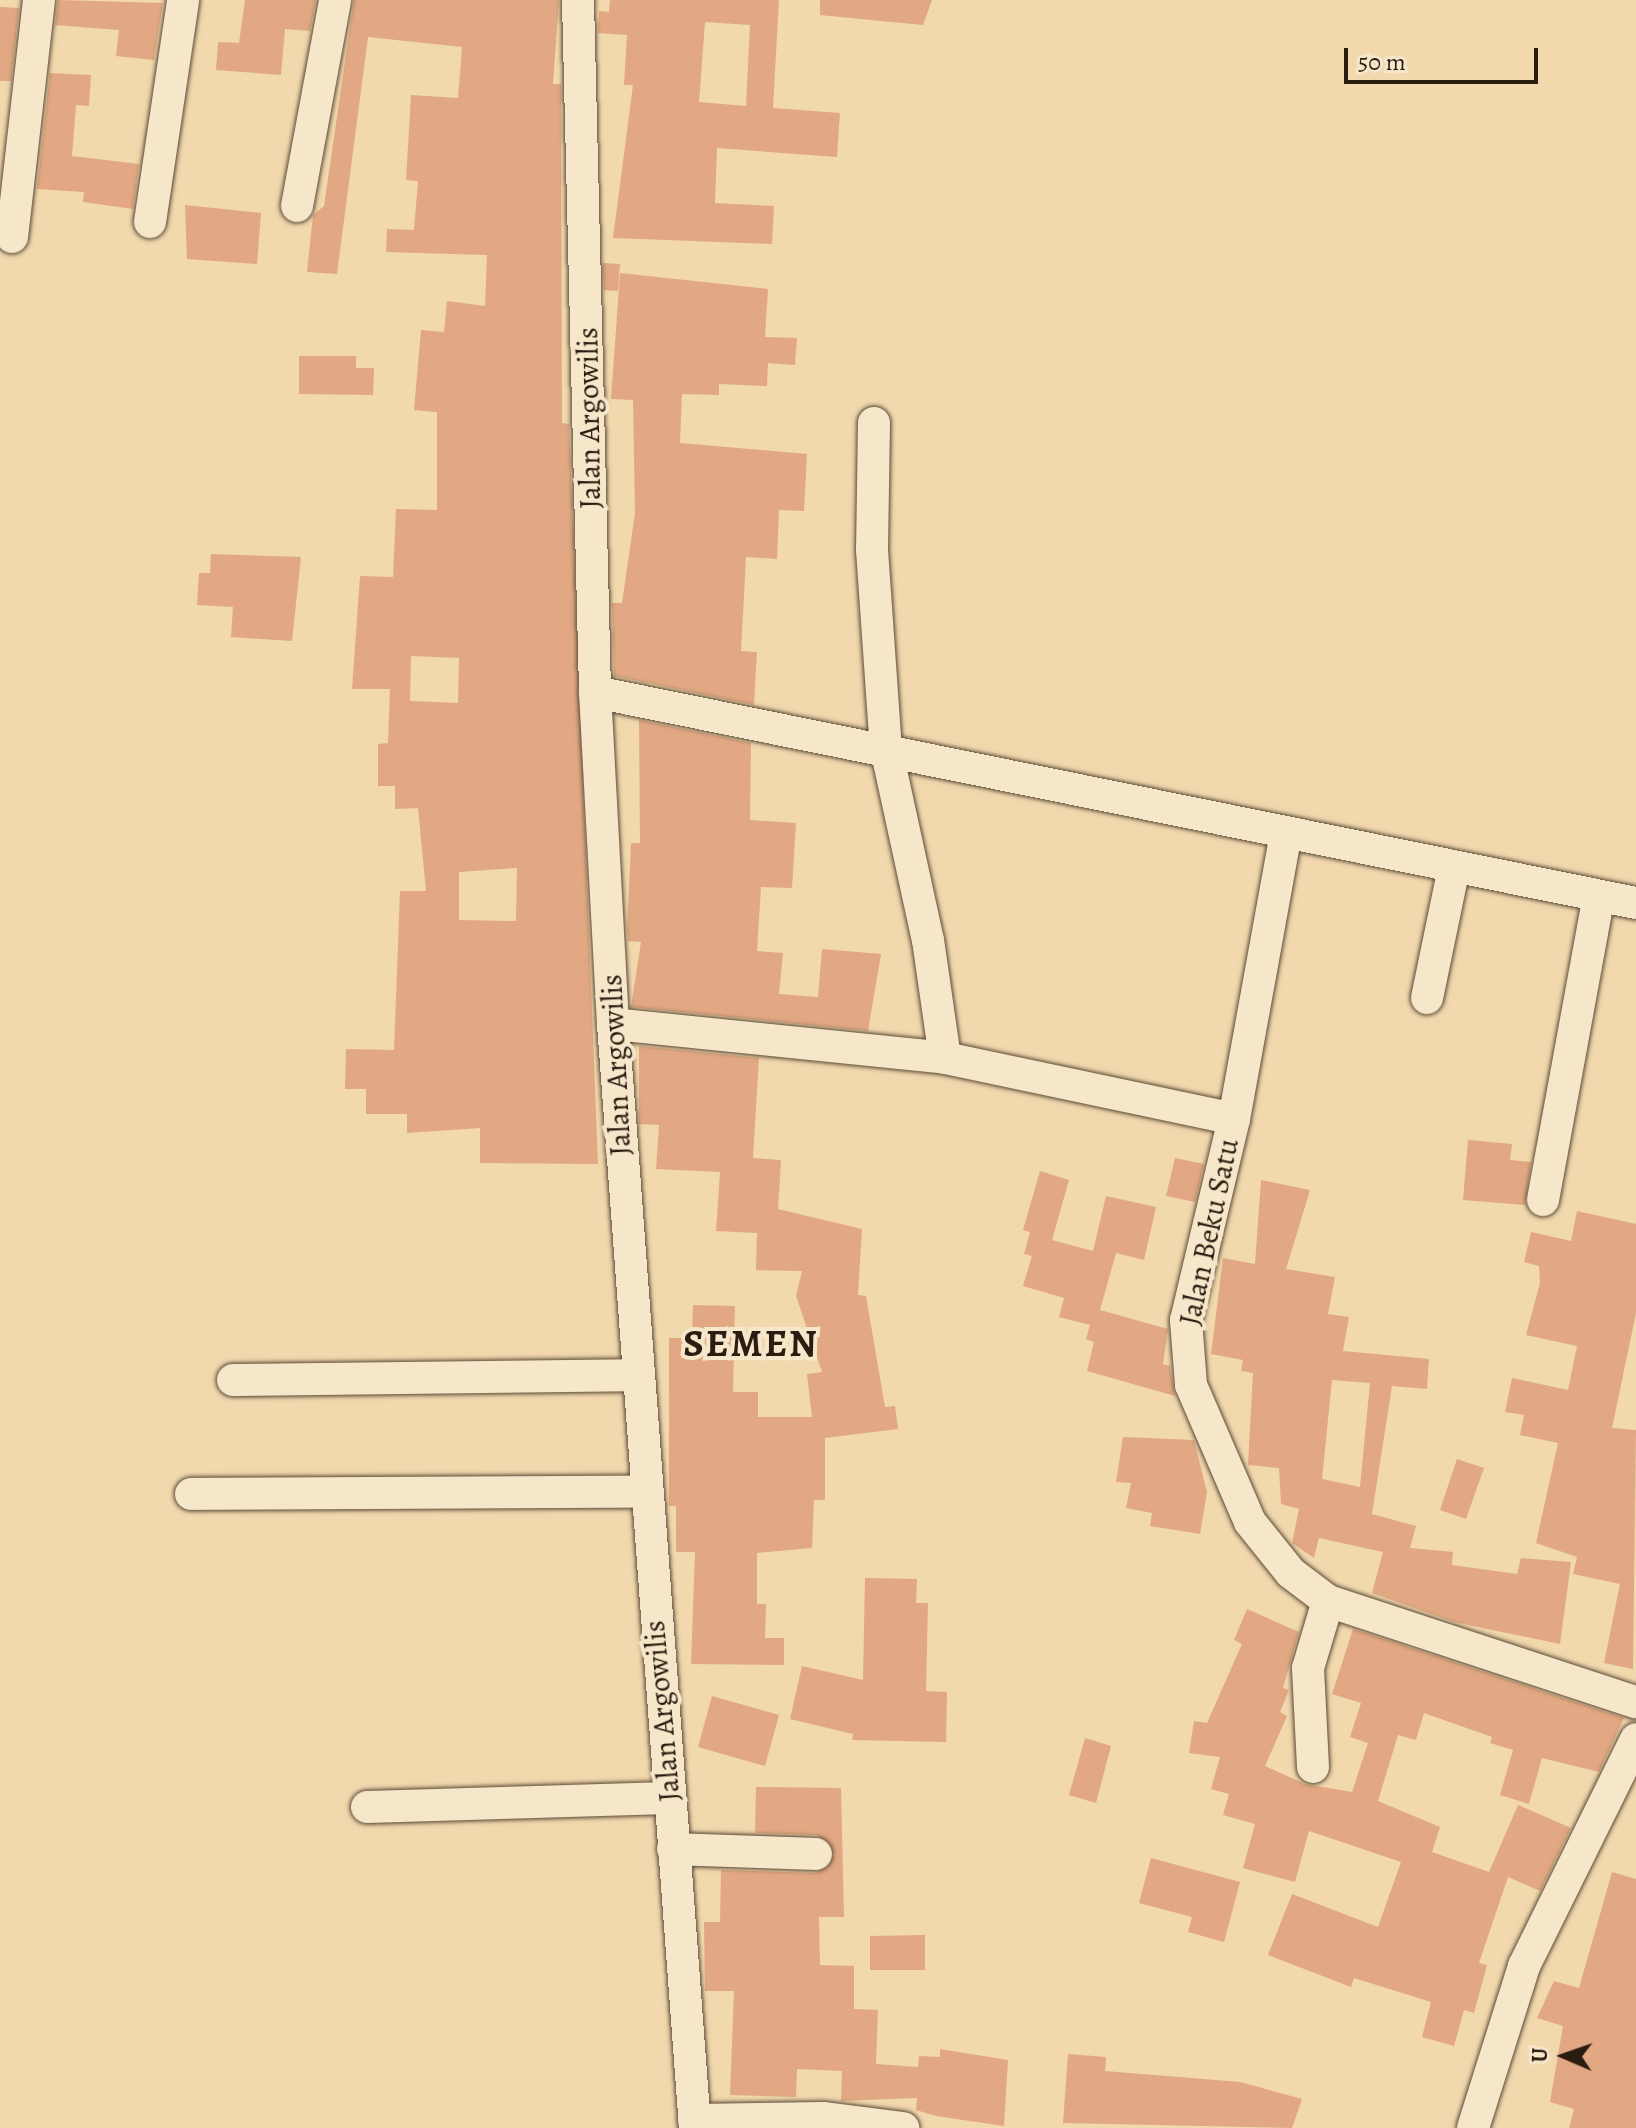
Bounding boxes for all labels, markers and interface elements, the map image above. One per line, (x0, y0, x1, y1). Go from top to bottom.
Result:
scale bar (1348, 32, 1542, 82)
text: 50 m (1358, 46, 1406, 78)
street label: Jalan Argowilis (569, 327, 609, 509)
street label: Jalan Argowilis (593, 973, 639, 1157)
street label: Jalan Beku Satu (1172, 1135, 1246, 1329)
district label: SEMEN (683, 1321, 819, 1367)
street label: Jalan Argowilis (636, 1619, 688, 1803)
north arrow (1524, 2016, 1604, 2096)
text: U (1525, 2047, 1555, 2063)

